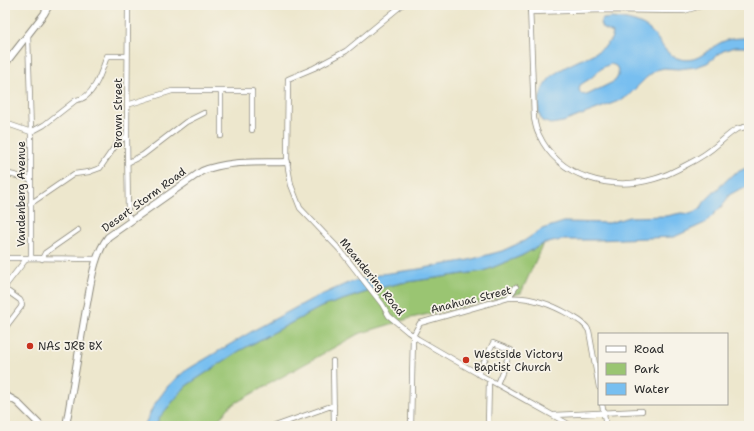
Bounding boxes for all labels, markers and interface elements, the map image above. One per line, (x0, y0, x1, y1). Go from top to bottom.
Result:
street label: Brown Street (111, 78, 126, 148)
street label: Vandenberg Avenue (14, 141, 29, 247)
street label: Desert Storm Road (99, 164, 189, 236)
street label: Meandering Road (336, 235, 408, 319)
street label: Anahuac Street (429, 283, 513, 317)
legend (598, 333, 728, 405)
place label: NAS JRB BX (38, 339, 102, 354)
marker: NAS JRB BX (25, 341, 35, 351)
text: Road (634, 341, 665, 357)
place label: Westside Victory Baptist Church (474, 347, 563, 375)
marker: Westside Victory Baptist Church (461, 355, 471, 365)
text: Park (634, 361, 660, 377)
text: Water (634, 381, 670, 397)

